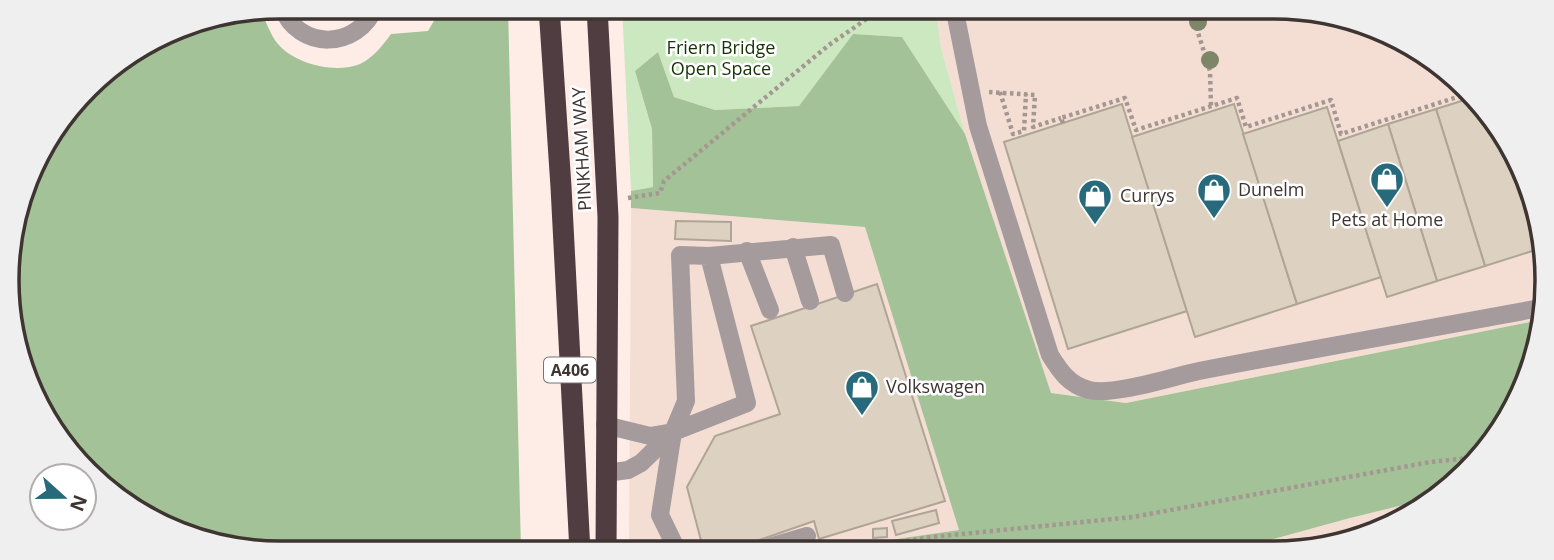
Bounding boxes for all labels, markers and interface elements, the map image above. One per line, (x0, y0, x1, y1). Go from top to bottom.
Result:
park label: Friern Bridge Open Space (667, 35, 775, 80)
street label: PINKHAM WAY (566, 86, 596, 212)
shop icon: Pets at Home (1368, 160, 1406, 209)
shop icon: Dunelm (1195, 171, 1233, 220)
shop icon: Currys (1076, 177, 1114, 226)
place label: Dunelm (1238, 177, 1304, 201)
place label: Currys (1120, 183, 1175, 207)
place label: Pets at Home (1331, 207, 1443, 231)
road number: A406 (544, 358, 596, 382)
shop icon: Volkswagen (843, 368, 881, 417)
place label: Volkswagen (886, 374, 985, 398)
north arrow (28, 462, 98, 532)
text: N (64, 491, 94, 515)

